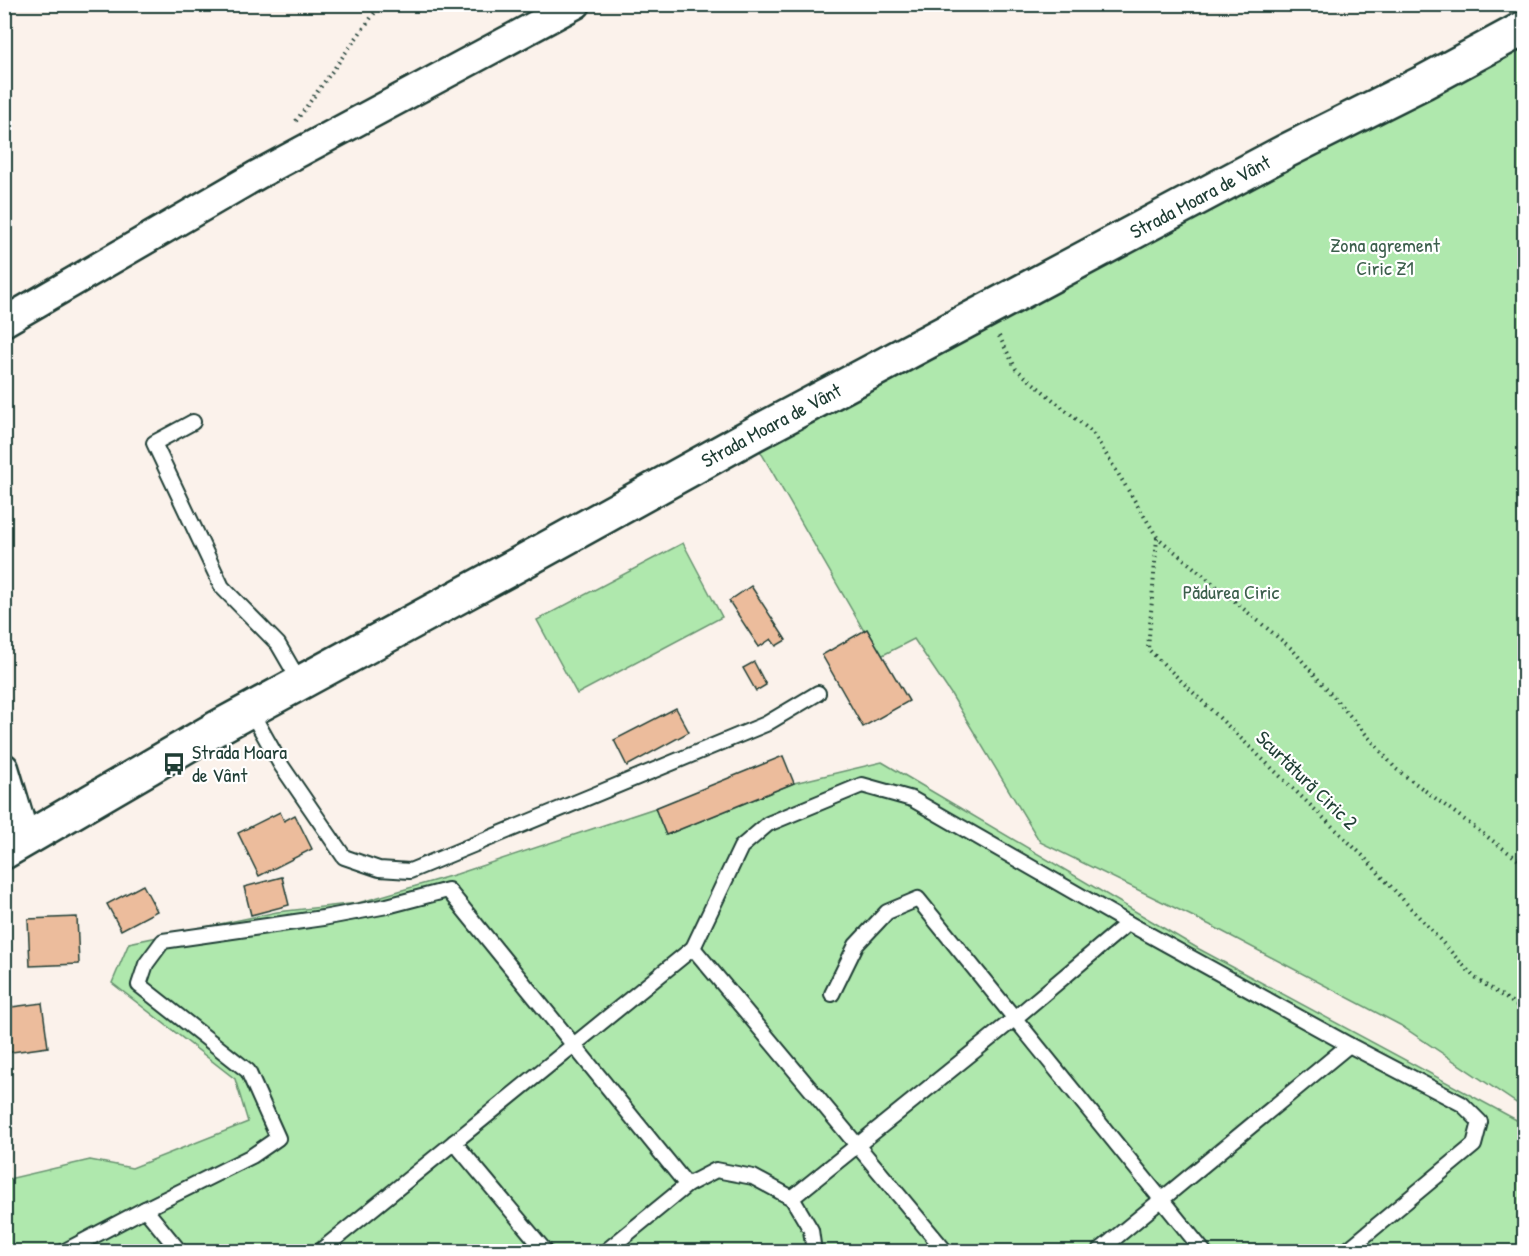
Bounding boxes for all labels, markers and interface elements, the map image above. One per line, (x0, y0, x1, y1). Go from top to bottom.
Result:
street label: Strada Moara de Vânt (1125, 147, 1276, 245)
park label: Zona agrement Ciric Z1 (1330, 231, 1441, 281)
street label: Strada Moara de Vânt (696, 376, 847, 474)
park label: Pădurea Ciric (1183, 578, 1280, 605)
street label: Scurtătură Ciric 2 (1251, 724, 1365, 836)
place label: Strada Moara de Vânt (192, 738, 287, 788)
bus stop icon: Strada Moara de Vânt (161, 751, 187, 777)

